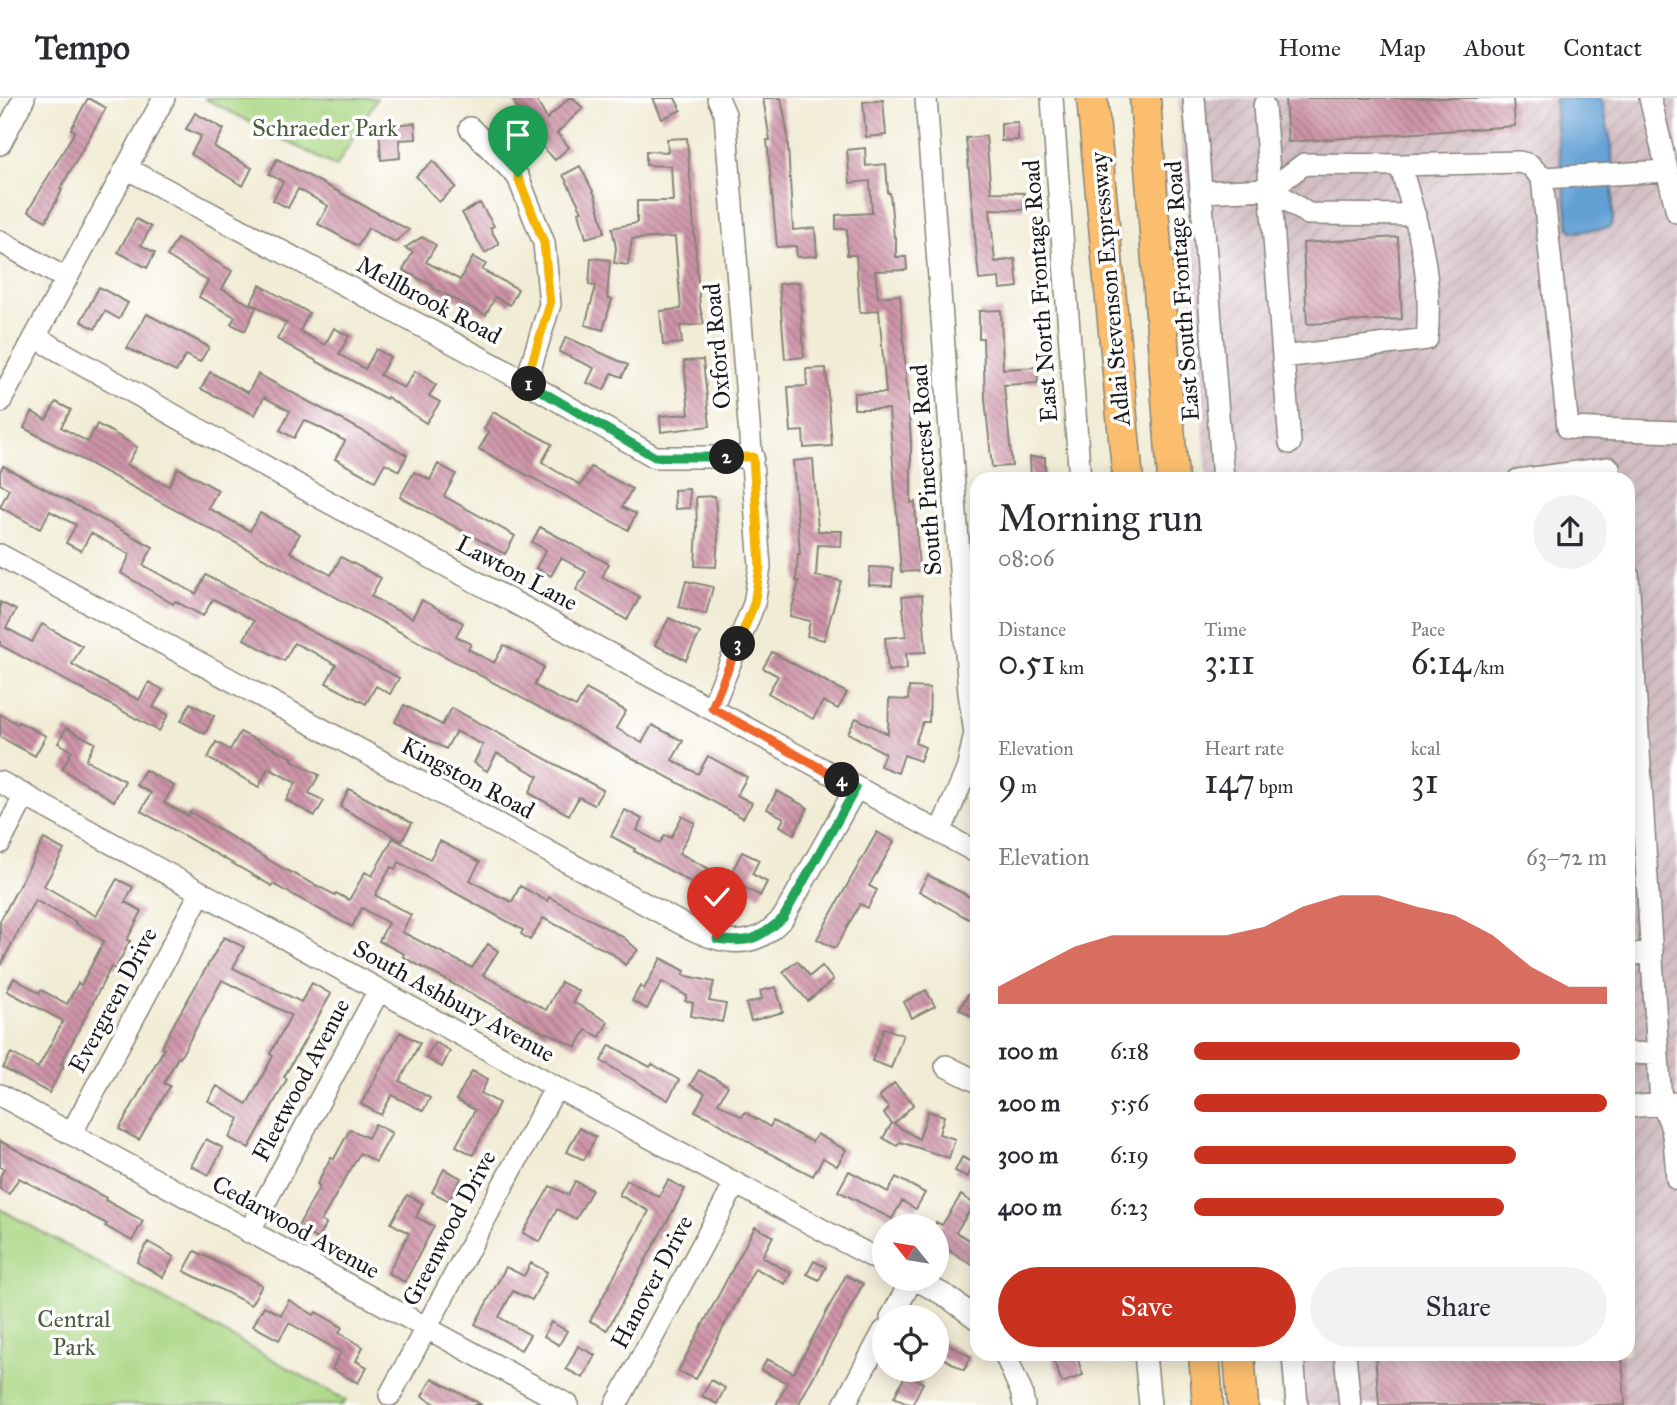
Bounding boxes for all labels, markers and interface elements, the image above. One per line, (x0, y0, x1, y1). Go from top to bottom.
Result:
text: Tempo (35, 28, 130, 68)
text: Home (1278, 33, 1341, 63)
text: Map (1379, 33, 1426, 63)
text: About (1464, 33, 1525, 63)
text: Contact (1563, 33, 1642, 63)
pin (488, 105, 548, 177)
park label: Schraeder Park (252, 113, 399, 143)
icon: arrive (499, 116, 537, 154)
street label: Adlai Stevenson Expressway (1083, 150, 1137, 428)
street label: East North Frontage Road (1016, 159, 1064, 423)
street label: East South Frontage Road (1158, 160, 1206, 422)
street label: Mellbrook Road (351, 249, 507, 351)
street label: Oxford Road (697, 282, 737, 410)
street label: South Pinecrest Road (904, 363, 948, 577)
pin: 1 (512, 366, 546, 402)
text: 1 (525, 372, 532, 395)
pin: 2 (710, 440, 744, 474)
text: 2 (722, 445, 731, 468)
text: Morning run (998, 495, 1203, 541)
button: share (1533, 495, 1607, 569)
street label: Lawton Lane (451, 528, 583, 618)
text: 08:06 (998, 544, 1055, 572)
text: Distance (998, 618, 1066, 641)
text: Time (1204, 618, 1246, 641)
text: Pace (1411, 618, 1445, 641)
pin: 3 (720, 626, 756, 662)
text: 3 (734, 632, 741, 655)
text: 0.51 (998, 641, 1055, 684)
text: 3:11 (1204, 641, 1255, 684)
text: 6:14 (1411, 641, 1471, 684)
text: km (1055, 656, 1084, 679)
text: /km (1471, 656, 1505, 679)
street label: Kingston Road (396, 730, 540, 826)
text: Elevation (998, 737, 1073, 760)
text: Heart rate (1204, 737, 1284, 760)
text: kcal (1411, 737, 1441, 760)
text: 9 (998, 760, 1017, 803)
text: 147 (1204, 760, 1255, 803)
text: 31 (1411, 760, 1438, 803)
pin: 4 (824, 762, 860, 798)
text: 4 (836, 768, 847, 791)
text: m (1017, 775, 1037, 798)
text: bpm (1255, 775, 1294, 798)
text: Elevation (998, 843, 1089, 871)
text: 63–72 m (1526, 843, 1607, 871)
pin (687, 867, 747, 939)
icon: check (698, 878, 736, 916)
street label: Evergreen Drive (62, 922, 164, 1078)
street label: South Ashbury Avenue (348, 933, 560, 1069)
street label: Fleetwood Avenue (246, 993, 356, 1167)
text: 100 m (998, 1037, 1058, 1065)
text: 6:18 (1110, 1037, 1149, 1065)
text: 200 m (998, 1089, 1060, 1117)
text: 5:56 (1110, 1089, 1149, 1117)
text: 300 m (998, 1141, 1058, 1169)
text: 6:19 (1110, 1141, 1149, 1169)
street label: Greenwood Drive (395, 1145, 503, 1311)
street label: Cedarwood Avenue (207, 1169, 385, 1285)
text: 400 m (998, 1193, 1062, 1221)
text: 6:23 (1110, 1193, 1148, 1221)
street label: Hanover Drive (604, 1210, 700, 1354)
north arrow (872, 1214, 948, 1292)
map controls (872, 1214, 949, 1382)
button: Save (998, 1267, 1296, 1347)
button: Share (1310, 1267, 1607, 1347)
park label: Central Park (37, 1304, 111, 1362)
button: locate (872, 1305, 949, 1382)

